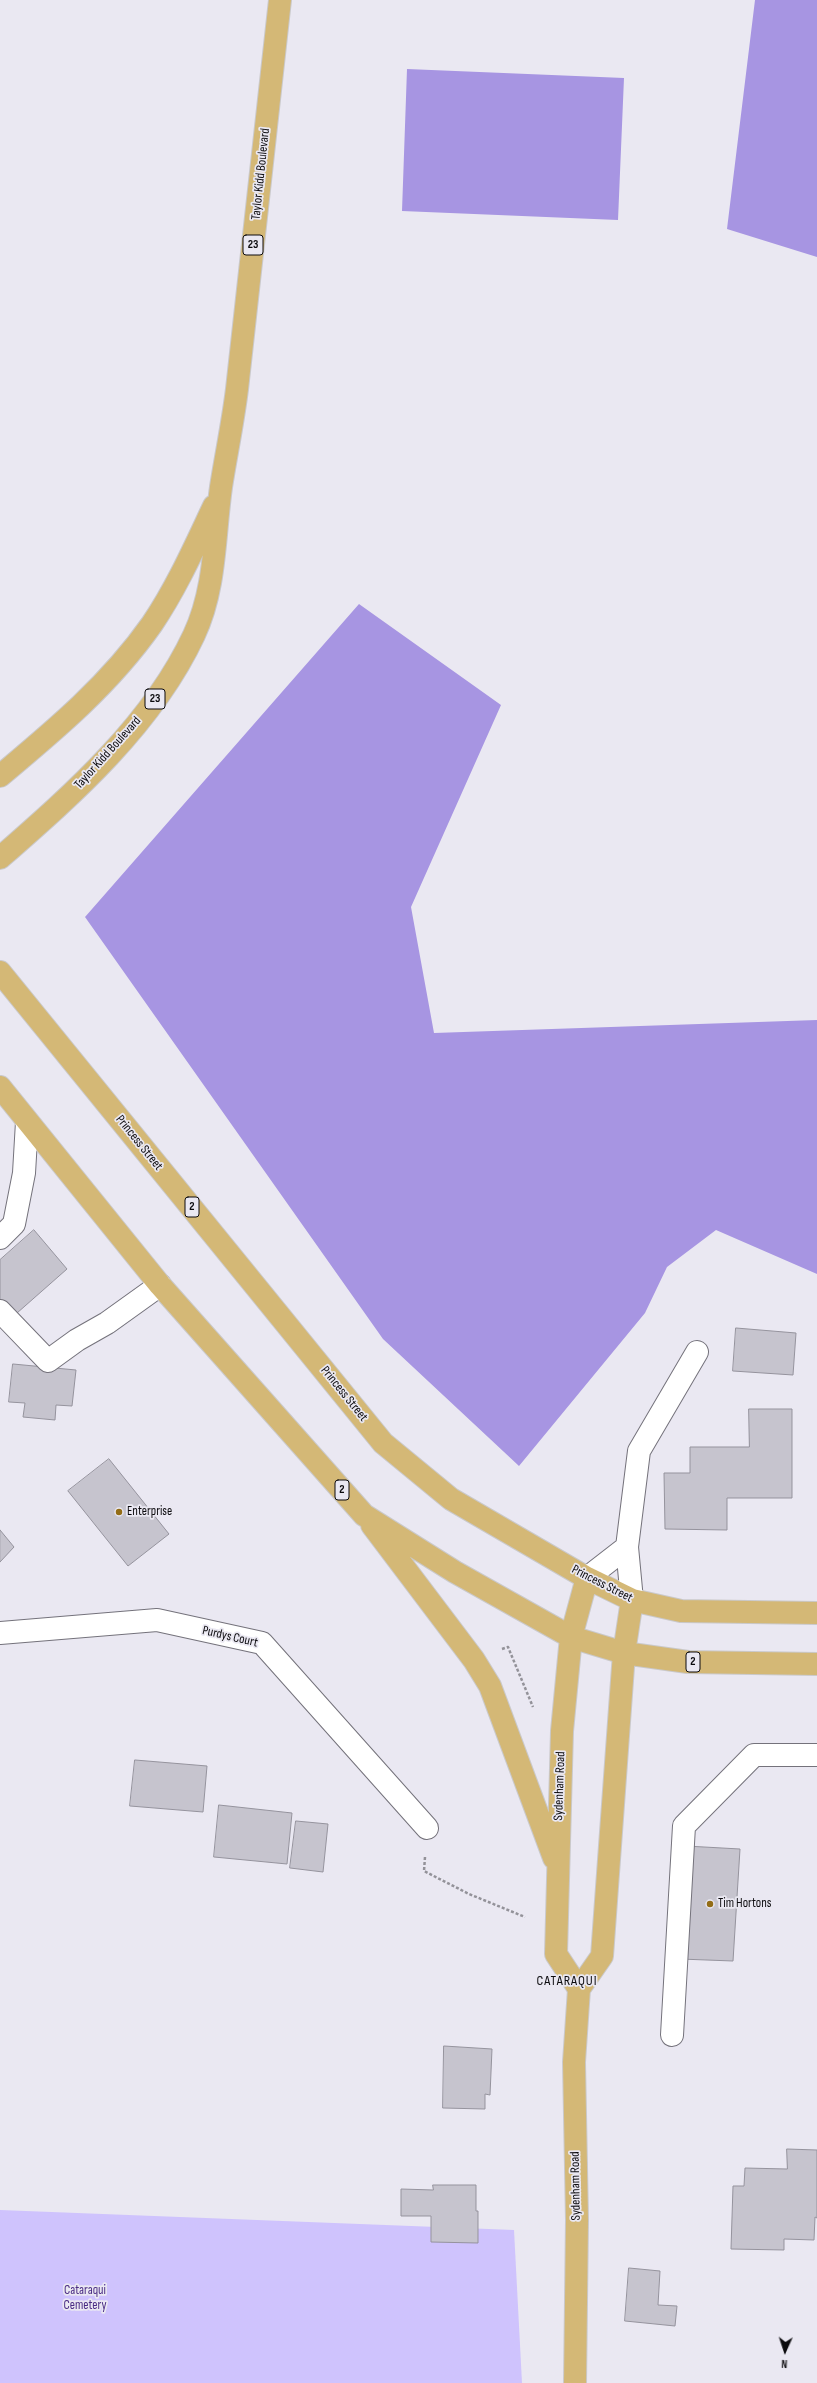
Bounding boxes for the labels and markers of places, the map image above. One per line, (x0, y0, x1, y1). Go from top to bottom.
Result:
place label: Enterprise (127, 1504, 172, 1520)
marker: Enterprise (114, 1507, 124, 1517)
place label: Tim Hortons (718, 1896, 771, 1912)
marker: Tim Hortons (705, 1899, 715, 1909)

